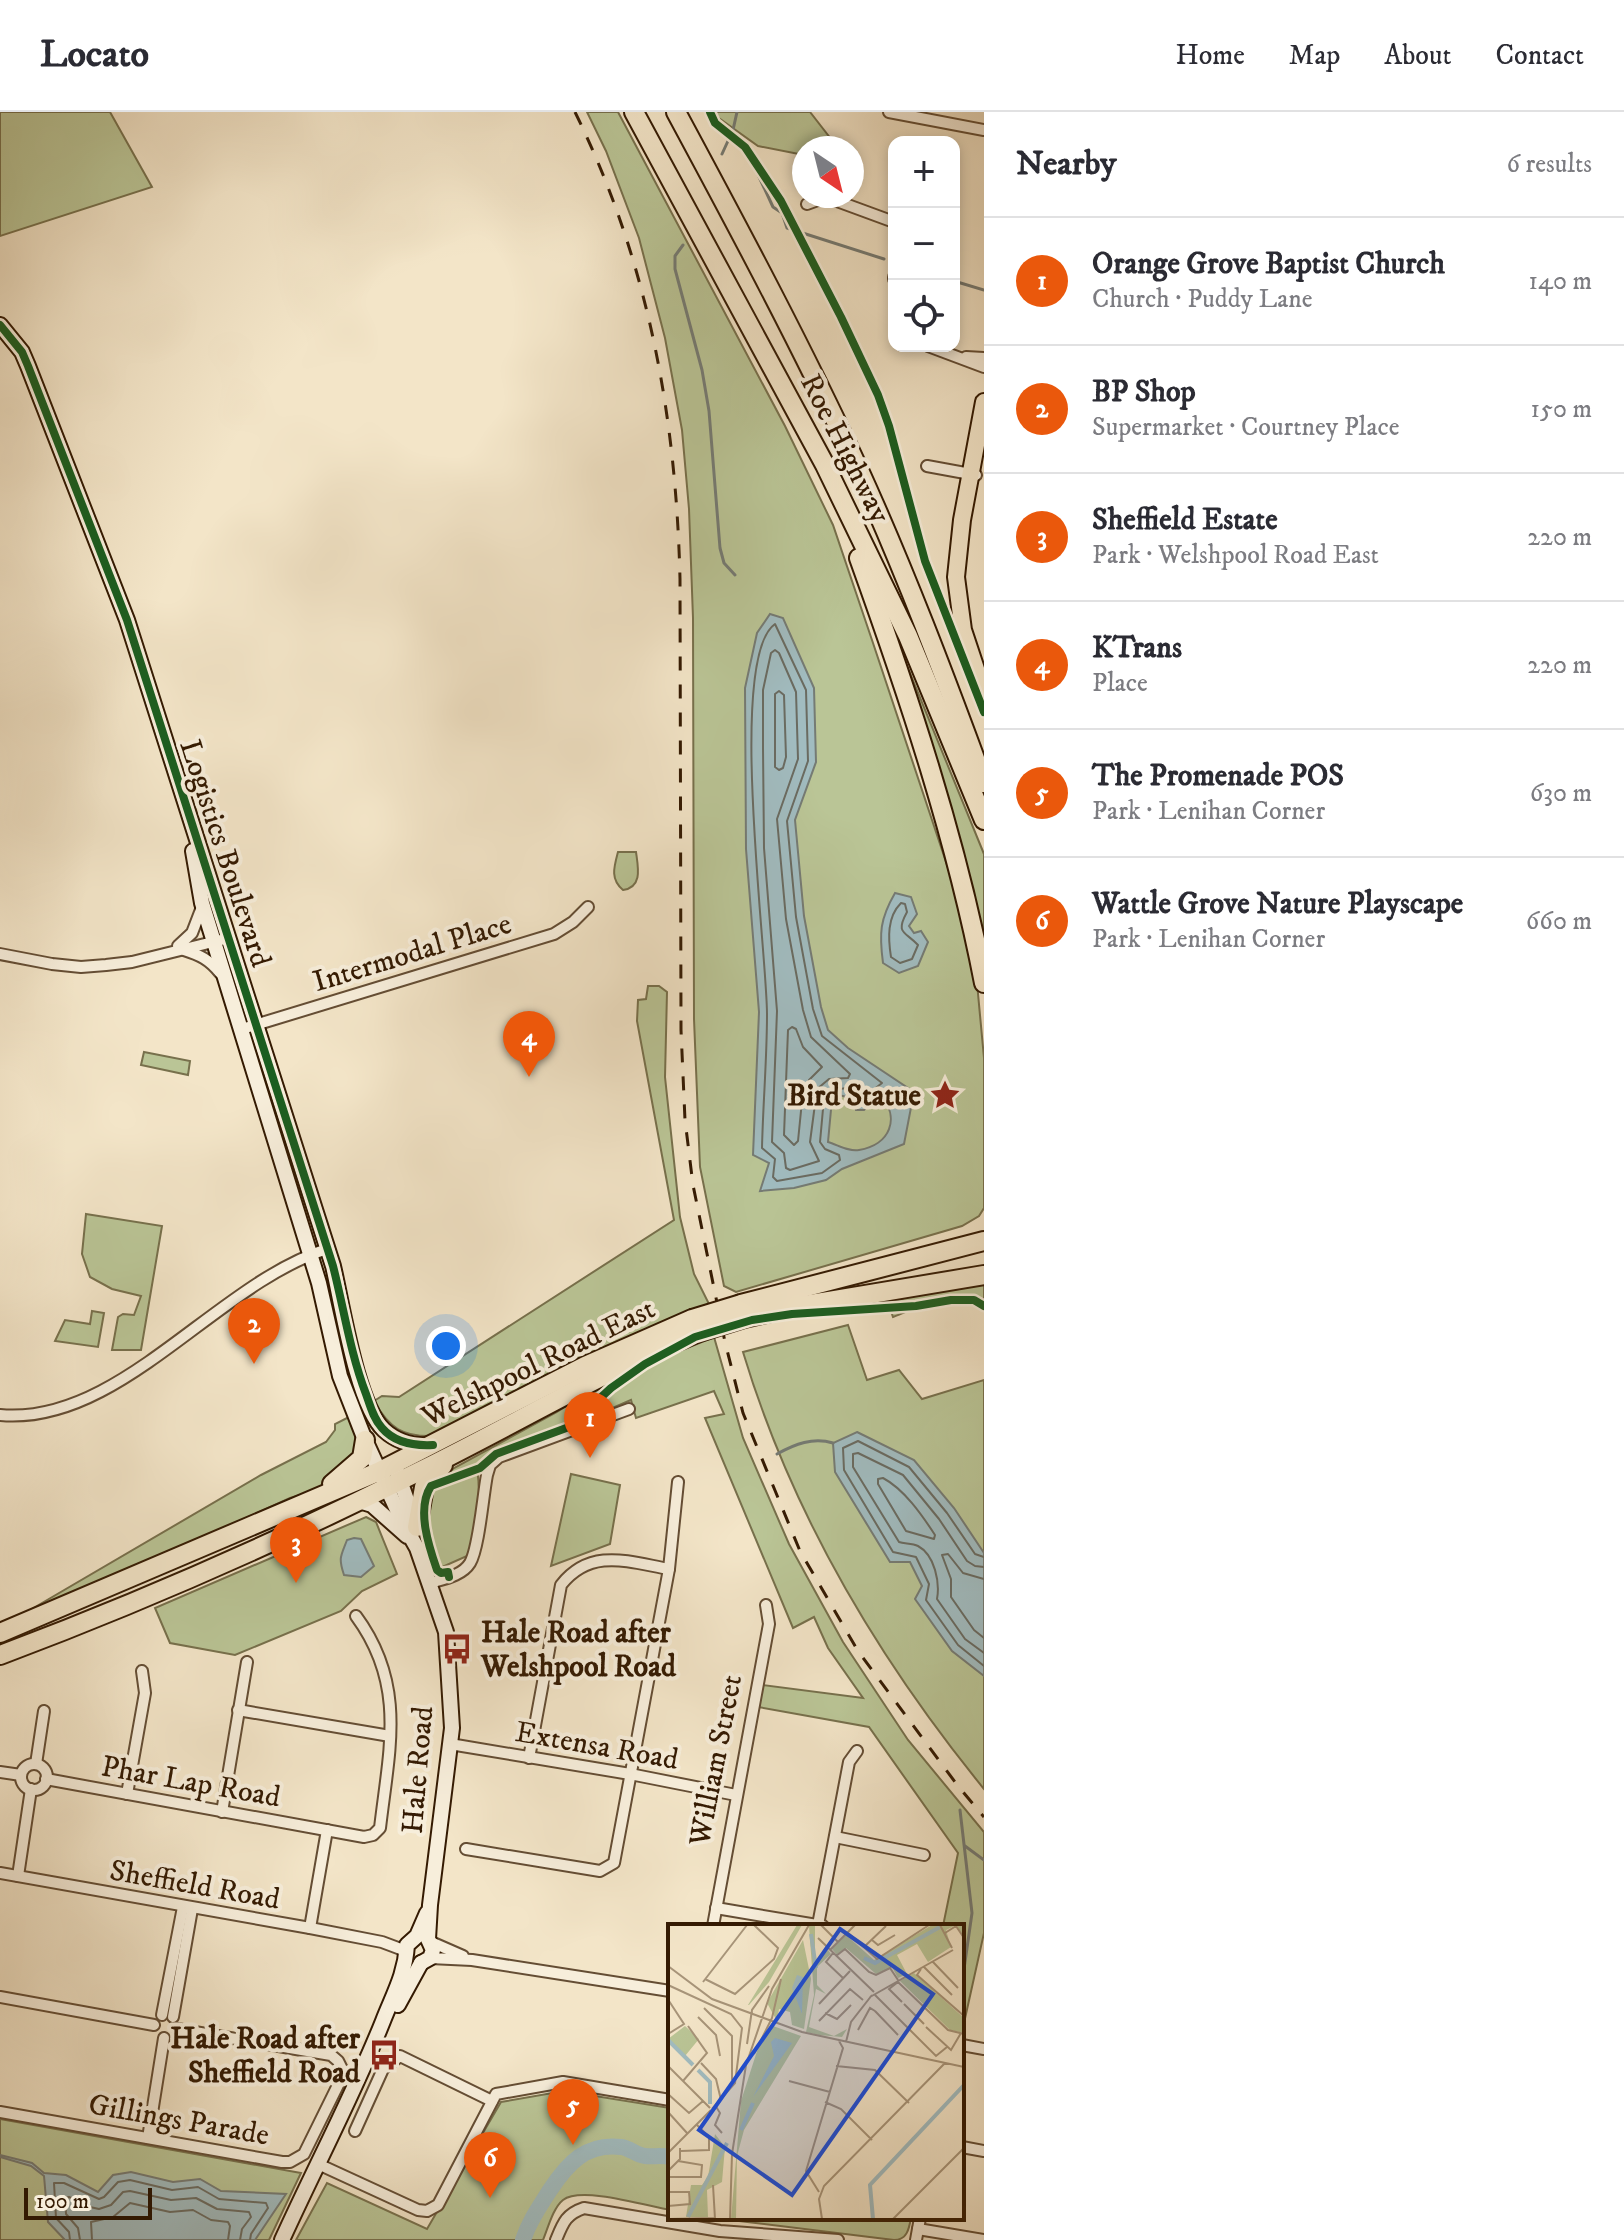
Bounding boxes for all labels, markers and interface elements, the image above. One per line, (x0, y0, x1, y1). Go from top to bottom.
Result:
text: Locato (40, 31, 149, 79)
text: Home (1176, 38, 1245, 73)
text: Map (1289, 38, 1340, 73)
text: About (1384, 38, 1451, 73)
text: Contact (1495, 38, 1584, 73)
north arrow (792, 136, 864, 208)
map controls (888, 136, 960, 352)
button: + (888, 136, 960, 208)
text: Nearby (1016, 143, 1117, 185)
text: 6 results (1506, 148, 1592, 181)
button: − (888, 208, 960, 280)
text: Orange Grove Baptist Church (1092, 246, 1445, 283)
text: 1 (1037, 265, 1047, 298)
text: 140 m (1528, 265, 1592, 298)
button: locate (888, 280, 960, 352)
text: Church · Puddy Lane (1092, 283, 1313, 316)
street label: Roe Highway (791, 368, 898, 530)
text: BP Shop (1092, 374, 1196, 411)
text: 2 (1036, 393, 1048, 426)
text: 150 m (1531, 393, 1592, 426)
text: Supermarket · Courtney Place (1092, 411, 1399, 444)
text: Sheffield Estate (1092, 502, 1278, 539)
text: 3 (1037, 521, 1047, 554)
text: 220 m (1527, 521, 1592, 554)
text: Park · Welshpool Road East (1092, 539, 1379, 572)
text: KTrans (1092, 630, 1182, 667)
text: 4 (1035, 649, 1049, 682)
text: 220 m (1527, 649, 1592, 682)
text: Place (1092, 667, 1148, 700)
street label: Logistics Boulevard (170, 735, 279, 972)
text: The Promenade POS (1092, 758, 1344, 795)
text: 5 (1036, 777, 1048, 810)
text: 630 m (1530, 777, 1592, 810)
text: Park · Lenihan Corner (1092, 795, 1325, 828)
text: Wattle Grove Nature Playscape (1092, 886, 1463, 923)
text: 6 (1035, 905, 1049, 938)
text: 660 m (1526, 905, 1592, 938)
street label: Intermodal Place (309, 906, 516, 1001)
text: Park · Lenihan Corner (1092, 923, 1325, 956)
pin: 4 (503, 1011, 555, 1077)
place label: Bird Statue (787, 1078, 922, 1115)
place icon: Bird Statue (928, 1078, 962, 1112)
street label: Welshpool Road East (415, 1291, 661, 1436)
pin: 2 (228, 1298, 280, 1364)
your location (426, 1326, 466, 1366)
pin: 1 (564, 1392, 616, 1458)
pin: 3 (270, 1517, 322, 1583)
place label: Hale Road after Welshpool Road (480, 1615, 677, 1686)
bus stop icon: Hale Road after Welshpool Road (440, 1632, 474, 1666)
street label: William Street (682, 1672, 751, 1850)
street label: Hale Road (394, 1705, 442, 1835)
street label: Extensa Road (512, 1714, 681, 1779)
street label: Phar Lap Road (98, 1749, 283, 1816)
street label: Sheffield Road (107, 1852, 283, 1919)
inset map (668, 1924, 964, 2220)
place label: Hale Road after Sheffield Road (170, 2021, 361, 2092)
bus stop icon: Hale Road after Sheffield Road (367, 2038, 401, 2072)
pin: 5 (547, 2079, 599, 2145)
street label: Gillings Parade (86, 2086, 272, 2155)
pin: 6 (464, 2132, 516, 2198)
scale bar (24, 2184, 152, 2220)
text: 100 m (36, 2188, 89, 2215)

